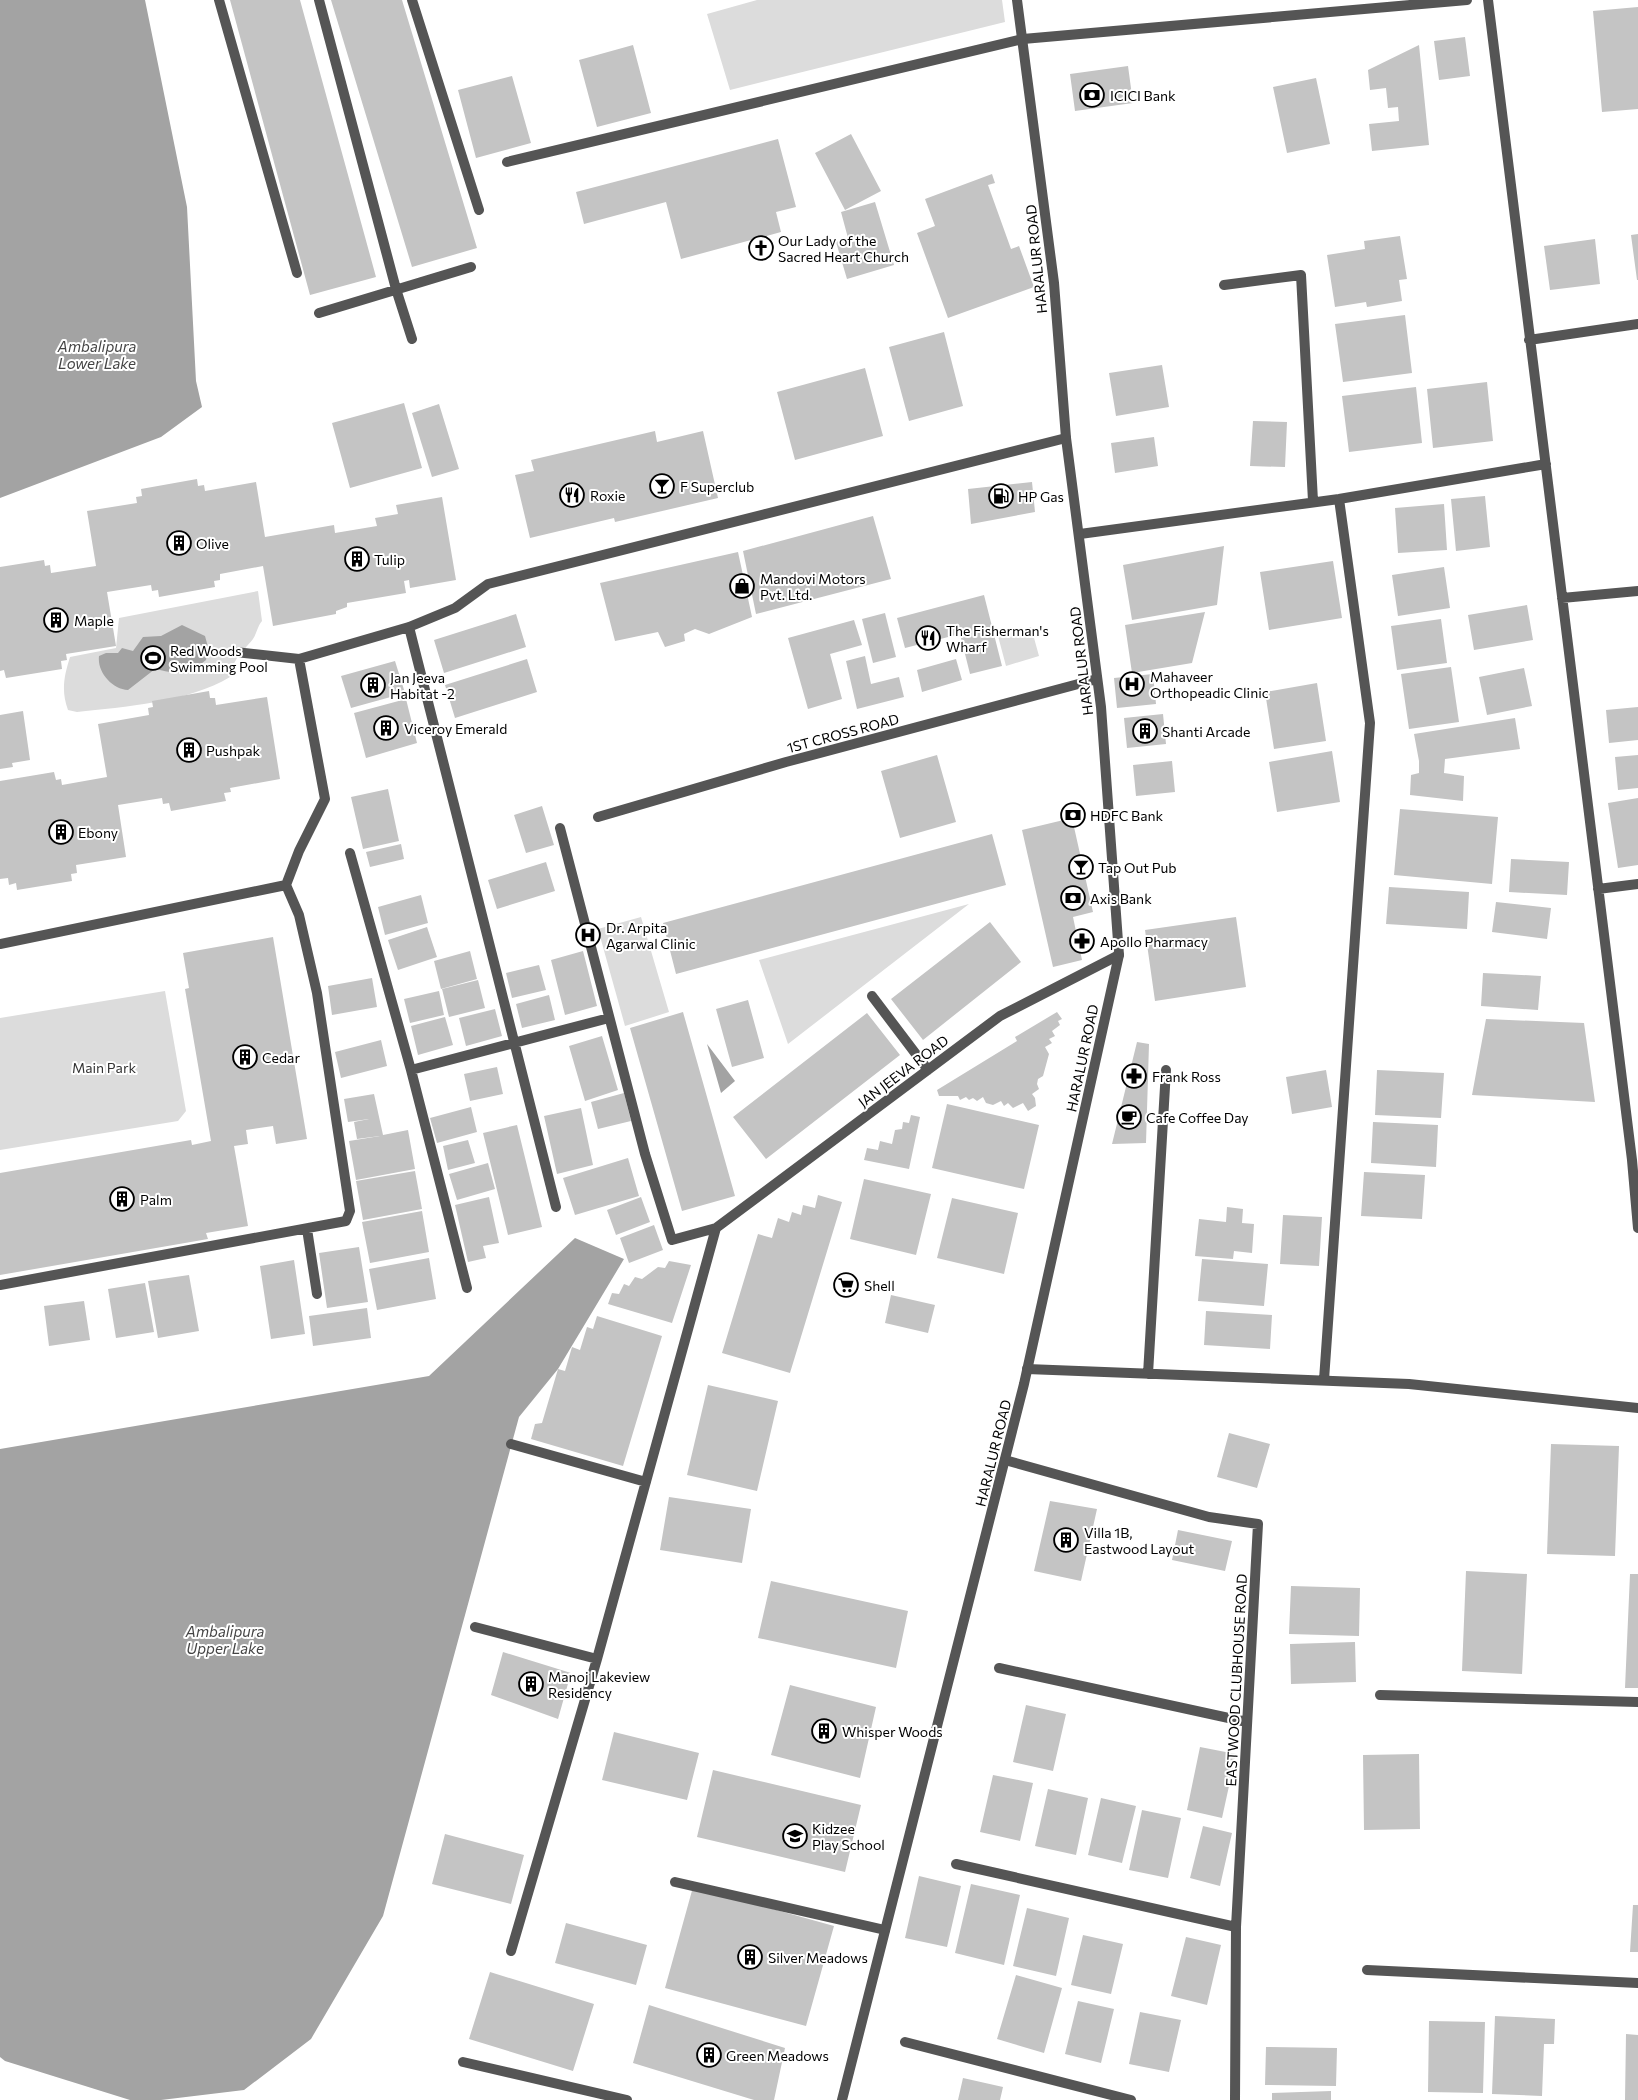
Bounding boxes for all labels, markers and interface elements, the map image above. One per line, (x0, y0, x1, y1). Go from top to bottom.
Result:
bank icon: ICICI Bank (1079, 82, 1105, 108)
place label: ICICI Bank (1110, 87, 1176, 104)
street label: HARALUR ROAD (1022, 204, 1050, 314)
place label: Our Lady of the Sacred Heart Church (778, 232, 909, 265)
church icon: Our Lady of the Sacred Heart Church (748, 235, 774, 261)
water label: Ambalipura Lower Lake (57, 337, 137, 372)
bar icon: F Superclub (649, 473, 675, 499)
place label: F Superclub (680, 478, 754, 495)
restaurant icon: Roxie (559, 482, 585, 508)
fuel station icon: HP Gas (988, 483, 1014, 509)
place label: Roxie (590, 487, 625, 504)
place label: HP Gas (1018, 488, 1064, 505)
building icon: Olive (166, 530, 192, 556)
place label: Olive (196, 535, 229, 552)
building icon: Tulip (344, 546, 370, 572)
place label: Tulip (374, 551, 405, 568)
place label: Mandovi Motors Pvt. Ltd. (760, 570, 866, 603)
shop icon: Mandovi Motors Pvt. Ltd. (729, 573, 755, 599)
street label: HARALUR ROAD (1066, 606, 1096, 716)
building icon: Maple (43, 607, 69, 633)
place label: Maple (74, 612, 114, 629)
place label: The Fisherman's Wharf (946, 622, 1049, 655)
restaurant icon: The Fisherman's Wharf (915, 625, 941, 651)
place label: Red Woods Swimming Pool (170, 642, 268, 675)
sports icon: Red Woods Swimming Pool (140, 645, 166, 671)
place label: Mahaveer Orthopeadic Clinic (1150, 668, 1269, 701)
place label: Jan Jeeva Habitat -2 (390, 669, 455, 702)
hospital icon: Mahaveer Orthopeadic Clinic (1119, 671, 1145, 697)
building icon: Jan Jeeva Habitat -2 (360, 672, 386, 698)
street label: 1ST CROSS ROAD (785, 710, 901, 756)
building icon: Viceroy Emerald (373, 715, 399, 741)
building icon: Shanti Arcade (1132, 718, 1158, 744)
place label: Viceroy Emerald (404, 720, 507, 737)
place label: Shanti Arcade (1162, 723, 1250, 740)
building icon: Pushpak (176, 737, 202, 763)
place label: Pushpak (206, 742, 261, 759)
bank icon: HDFC Bank (1060, 802, 1086, 828)
place label: HDFC Bank (1090, 807, 1163, 824)
building icon: Ebony (48, 819, 74, 845)
place label: Ebony (78, 824, 118, 841)
bar icon: Tap Out Pub (1068, 854, 1094, 880)
place label: Tap Out Pub (1098, 859, 1177, 876)
bank icon: Axis Bank (1060, 885, 1086, 911)
place label: Axis Bank (1090, 890, 1152, 907)
place label: Dr. Arpita Agarwal Clinic (606, 919, 696, 952)
hospital icon: Dr. Arpita Agarwal Clinic (575, 922, 601, 948)
pharmacy icon: Apollo Pharmacy (1069, 928, 1095, 954)
place label: Apollo Pharmacy (1100, 933, 1208, 950)
street label: HARALUR ROAD (1062, 1003, 1102, 1113)
street label: JAN JEEVA ROAD (854, 1031, 952, 1111)
building icon: Cedar (232, 1044, 258, 1070)
place label: Cedar (262, 1049, 300, 1066)
park label: Main Park (72, 1059, 136, 1076)
pharmacy icon: Frank Ross (1121, 1063, 1147, 1089)
place label: Frank Ross (1152, 1068, 1221, 1085)
cafe icon: Cafe Coffee Day (1116, 1104, 1142, 1130)
place label: Cafe Coffee Day (1146, 1109, 1249, 1126)
building icon: Palm (109, 1186, 135, 1212)
place label: Palm (140, 1191, 172, 1208)
supermarket icon: Shell (833, 1272, 859, 1298)
place label: Shell (864, 1277, 895, 1294)
street label: HARALUR ROAD (972, 1398, 1014, 1508)
place label: Villa 1B, Eastwood Layout (1084, 1524, 1195, 1557)
building icon: Villa 1B, Eastwood Layout (1053, 1527, 1079, 1553)
street label: EASTWOOD CLUBHOUSE ROAD (1222, 1573, 1250, 1787)
water label: Ambalipura Upper Lake (185, 1622, 265, 1657)
place label: Manoj Lakeview Residency (548, 1668, 650, 1701)
building icon: Manoj Lakeview Residency (518, 1671, 544, 1697)
building icon: Whisper Woods (811, 1718, 837, 1744)
place label: Whisper Woods (842, 1723, 943, 1740)
place label: Kidzee Play School (812, 1820, 885, 1853)
school or university icon: Kidzee Play School (782, 1823, 808, 1849)
building icon: Silver Meadows (737, 1944, 763, 1970)
place label: Silver Meadows (768, 1949, 868, 1966)
building icon: Green Meadows (696, 2042, 722, 2068)
place label: Green Meadows (726, 2047, 829, 2064)

